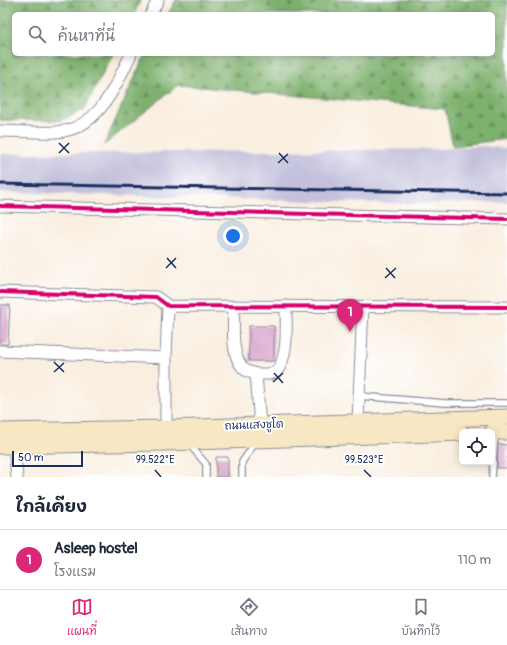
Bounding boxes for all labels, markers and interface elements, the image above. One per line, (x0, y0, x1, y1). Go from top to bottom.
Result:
search box (12, 12, 495, 56)
icon: search (26, 23, 48, 45)
text: ค้นหาที่นี่ (58, 27, 115, 46)
your location (223, 226, 243, 246)
pin: 1 (337, 299, 363, 332)
street label: ถนนแสงชูโต (224, 415, 284, 435)
map controls (459, 429, 495, 465)
button: locate (459, 429, 495, 465)
scale bar (12, 449, 83, 468)
text: 50 m (18, 451, 44, 464)
text: 99.522°E (136, 454, 174, 466)
text: 99.523°E (345, 454, 383, 466)
text: ใกล้เคียง (16, 496, 87, 517)
text: Asleep hostel (54, 539, 138, 558)
text: 1 (26, 552, 32, 568)
text: 110 m (458, 552, 491, 568)
text: โรงแรม (54, 564, 96, 580)
tab: แผนที่ (67, 596, 97, 639)
tab: เส้นทาง (231, 596, 267, 639)
tab: บันทึกไว้ (401, 596, 440, 639)

